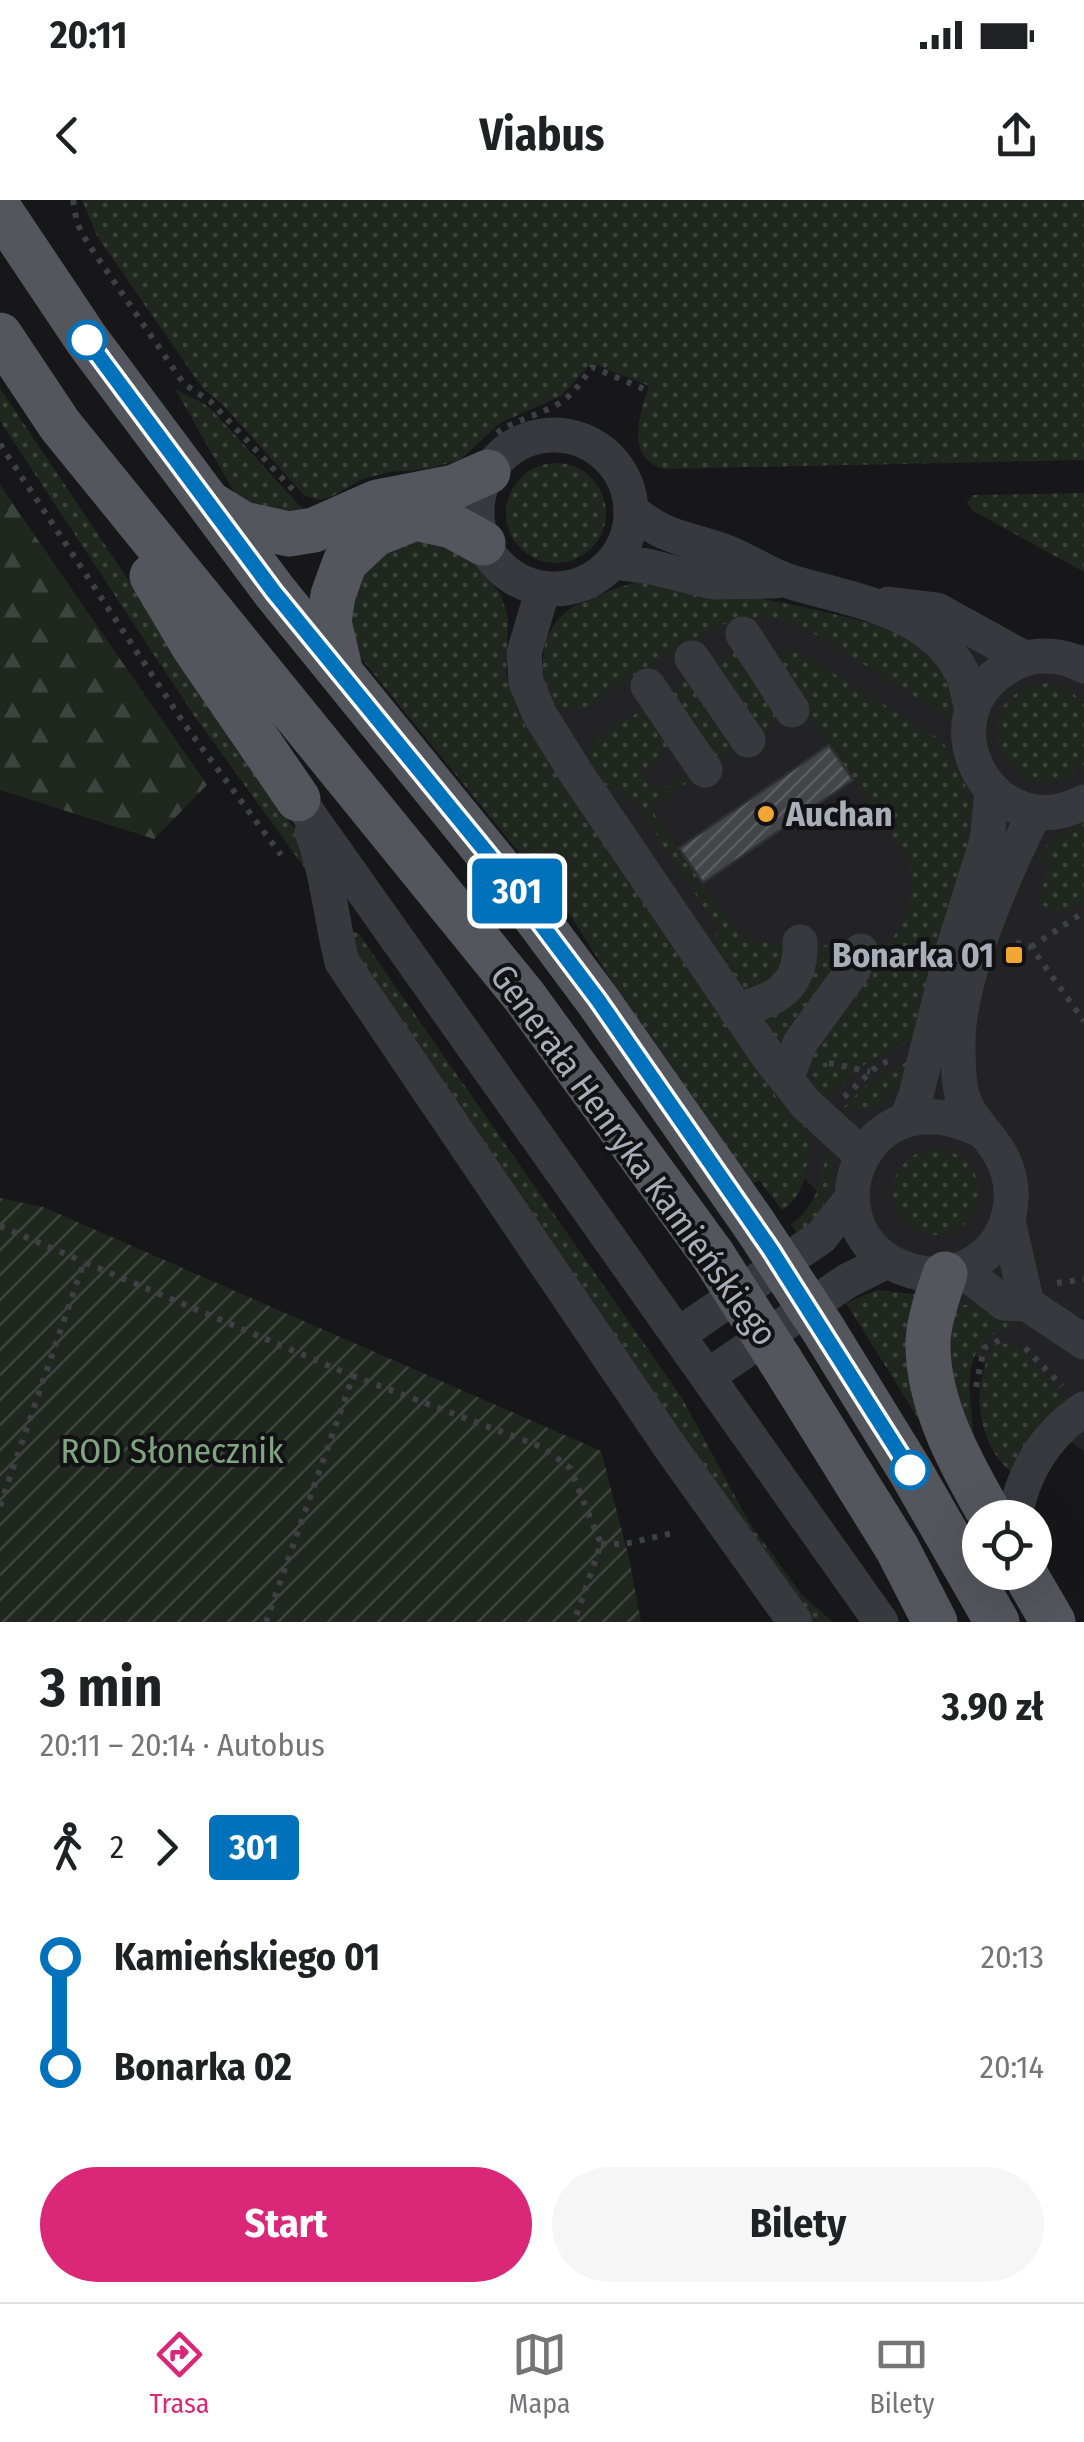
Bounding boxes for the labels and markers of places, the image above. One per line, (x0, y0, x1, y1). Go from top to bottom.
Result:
unlabelled marker (68, 321, 106, 359)
place label: Auchan (785, 793, 893, 835)
marker: Auchan (755, 803, 777, 825)
place label: Bonarka 01 (832, 934, 994, 976)
marker: Bonarka 01 (1003, 944, 1025, 966)
unlabelled marker (891, 1451, 929, 1489)

